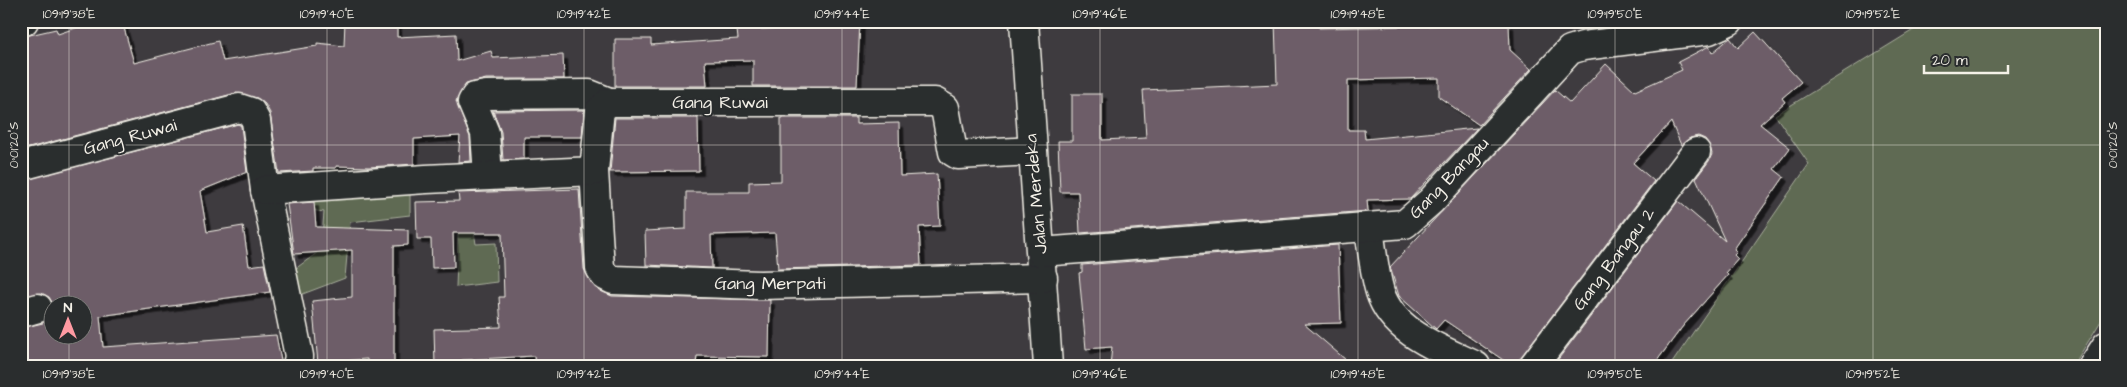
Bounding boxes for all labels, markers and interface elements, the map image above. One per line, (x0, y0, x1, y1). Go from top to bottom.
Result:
text: 109°19'38"E (43, 6, 95, 23)
text: 109°19'40"E (300, 6, 354, 23)
text: 109°19'42"E (557, 6, 611, 23)
text: 109°19'44"E (814, 6, 870, 23)
text: 109°19'46"E (1073, 6, 1127, 23)
text: 109°19'48"E (1331, 6, 1385, 23)
text: 109°19'50"E (1588, 6, 1642, 23)
text: 109°19'52"E (1846, 6, 1900, 23)
scale bar (1924, 42, 2008, 74)
text: 20 m (1932, 50, 1968, 71)
street label: Gang Ruwai (672, 90, 768, 116)
street label: Gang Ruwai (81, 112, 180, 162)
text: 0°01'20"S (6, 122, 23, 168)
text: 0°01'20"S (2105, 122, 2122, 168)
street label: Gang Bangau (1403, 131, 1495, 225)
street label: Jalan Merdeka (1018, 133, 1054, 255)
street label: Gang Bangau 2 (1567, 202, 1662, 316)
street label: Gang Merpati (715, 271, 826, 297)
north arrow (42, 294, 92, 344)
text: N (64, 298, 73, 318)
text: 109°19'38"E (43, 366, 95, 383)
text: 109°19'40"E (300, 366, 354, 383)
text: 109°19'42"E (557, 366, 611, 383)
text: 109°19'44"E (814, 366, 870, 383)
text: 109°19'46"E (1073, 366, 1127, 383)
text: 109°19'48"E (1331, 366, 1385, 383)
text: 109°19'50"E (1588, 366, 1642, 383)
text: 109°19'52"E (1846, 366, 1900, 383)

